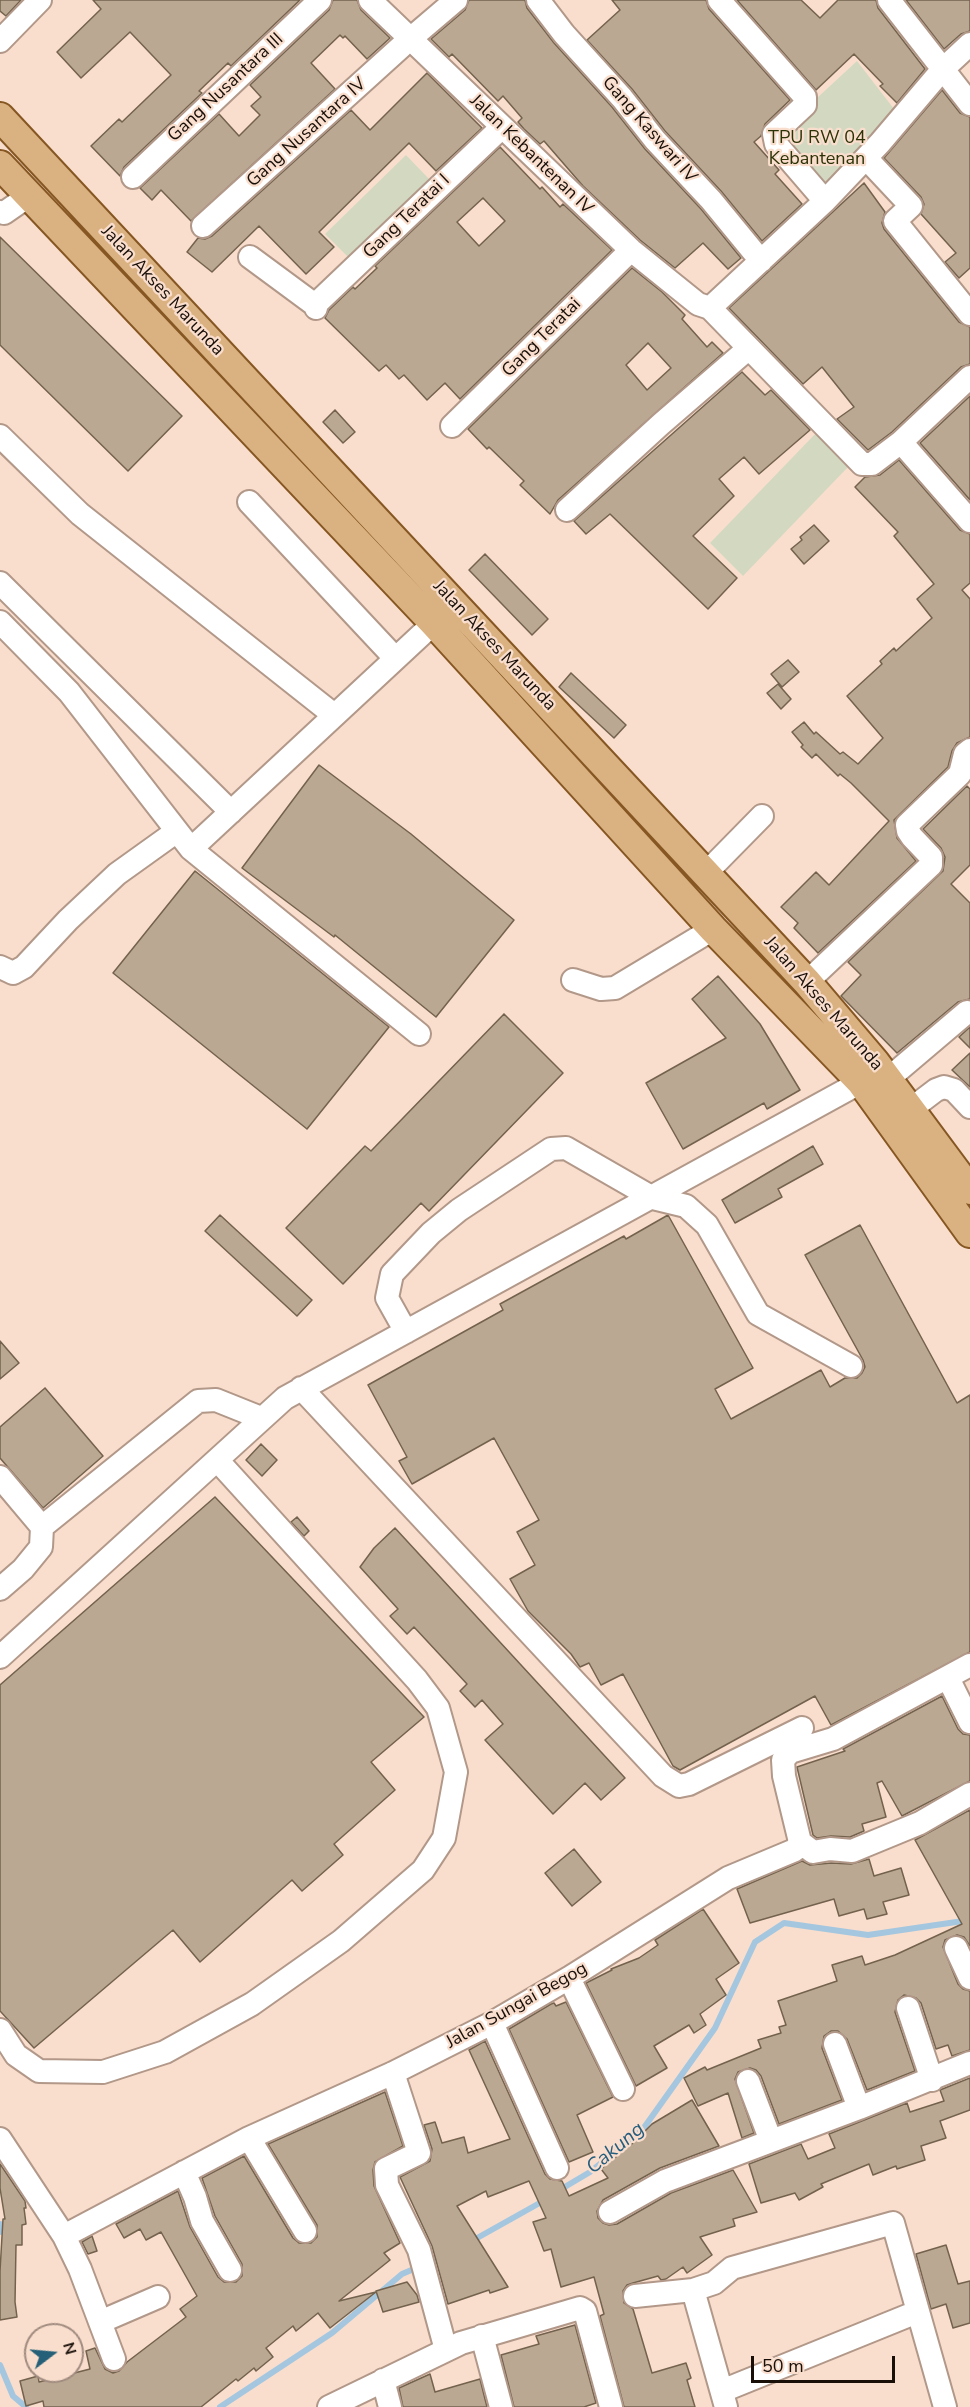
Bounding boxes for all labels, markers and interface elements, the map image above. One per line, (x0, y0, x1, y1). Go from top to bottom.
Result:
street label: Gang Nusantara III (164, 29, 288, 147)
street label: Gang Kaswari IV (597, 72, 701, 188)
street label: Gang Nusantara IV (243, 74, 371, 192)
street label: Jalan Kebantenan IV (465, 90, 597, 220)
park label: TPU RW 04 Kebantenan (768, 128, 866, 170)
street label: Gang Teratai I (359, 170, 455, 264)
street label: Jalan Akses Marunda (96, 221, 228, 361)
street label: Gang Teratai (498, 294, 586, 382)
street label: Jalan Akses Marunda (428, 576, 560, 716)
street label: Jalan Akses Marunda (759, 933, 887, 1075)
street label: Jalan Sungai Begog (443, 1958, 591, 2054)
water label: Cakung (582, 2118, 650, 2180)
north arrow (24, 2323, 84, 2383)
text: N (57, 2340, 82, 2357)
scale bar (754, 2344, 898, 2382)
text: 50 m (762, 2354, 804, 2378)

